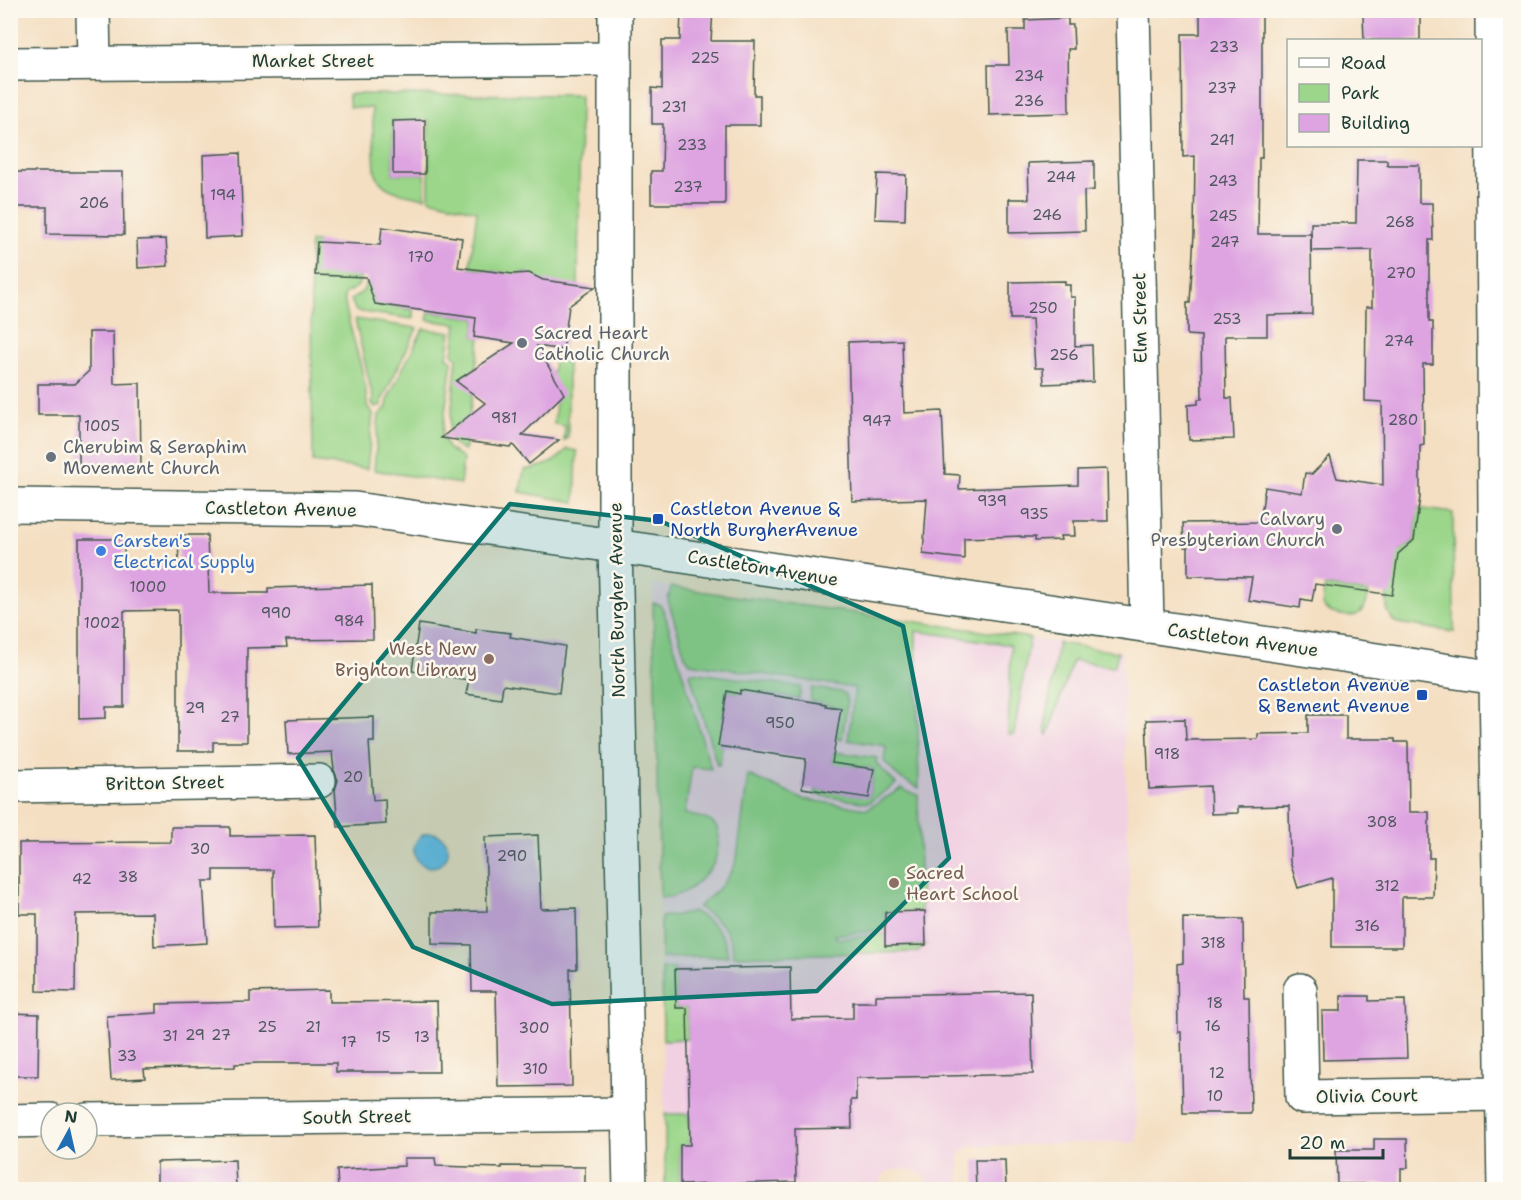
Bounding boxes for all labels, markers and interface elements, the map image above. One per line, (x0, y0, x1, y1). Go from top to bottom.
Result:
house number: 233 (1209, 37, 1239, 57)
legend (1287, 39, 1482, 147)
house number: 225 (690, 48, 720, 68)
street label: Market Street (252, 49, 374, 73)
text: Road (1341, 51, 1386, 75)
house number: 234 (1014, 66, 1044, 86)
house number: 237 (1207, 78, 1237, 98)
text: Park (1341, 81, 1380, 105)
house number: 236 (1014, 91, 1044, 111)
house number: 231 (661, 97, 687, 117)
text: Building (1341, 111, 1410, 135)
house number: 241 (1209, 130, 1235, 150)
house number: 233 (677, 135, 707, 155)
house number: 244 (1046, 167, 1076, 187)
house number: 243 (1208, 171, 1238, 191)
house number: 237 (673, 177, 703, 197)
house number: 194 (210, 185, 236, 205)
house number: 206 (79, 193, 109, 213)
house number: 246 (1032, 205, 1062, 225)
house number: 245 (1209, 206, 1237, 226)
house number: 268 (1385, 212, 1415, 232)
house number: 247 (1210, 232, 1240, 252)
house number: 170 (408, 247, 434, 267)
house number: 270 (1386, 263, 1416, 283)
street label: Elm Street (1127, 272, 1153, 364)
house number: 250 (1028, 298, 1058, 318)
house number: 253 (1212, 309, 1242, 329)
place label: Sacred Heart Catholic Church (534, 321, 670, 366)
house number: 274 (1384, 331, 1414, 351)
marker: Sacred Heart Catholic Church (515, 336, 529, 350)
house number: 256 (1049, 345, 1079, 365)
house number: 981 (491, 408, 517, 428)
house number: 280 (1388, 410, 1418, 430)
house number: 947 (862, 411, 892, 431)
house number: 1005 (84, 416, 120, 436)
place label: Cherubim & Seraphim Movement Church (63, 435, 247, 480)
marker: Cherubim & Seraphim Movement Church (44, 450, 58, 464)
house number: 939 (977, 491, 1007, 511)
street label: Castleton Avenue (205, 496, 357, 522)
place label: Castleton Avenue & North BurgherAvenue (670, 497, 858, 542)
street label: North Burgher Avenue (603, 502, 631, 698)
house number: 935 (1019, 504, 1049, 524)
place label: Calvary Presbyterian Church (1150, 507, 1325, 552)
marker: Castleton Avenue & North BurgherAvenue (651, 512, 665, 526)
marker: Calvary Presbyterian Church (1330, 522, 1344, 536)
place label: Carsten's Electrical Supply (113, 529, 255, 574)
marker: Carsten's Electrical Supply (94, 544, 108, 558)
street label: Castleton Avenue (686, 544, 840, 592)
house number: 1000 (129, 577, 167, 597)
house number: 990 (261, 603, 291, 623)
house number: 984 (334, 611, 364, 631)
house number: 1002 (84, 613, 120, 633)
street label: Castleton Avenue (1166, 618, 1320, 662)
place label: West New Brighton Library (335, 637, 477, 682)
marker: West New Brighton Library (482, 652, 496, 666)
place label: Castleton Avenue & Bement Avenue (1258, 673, 1410, 718)
marker: Castleton Avenue & Bement Avenue (1415, 688, 1429, 702)
house number: 29 (185, 698, 205, 718)
house number: 27 (220, 707, 240, 727)
house number: 950 (765, 713, 795, 733)
house number: 918 (1154, 744, 1180, 764)
house number: 20 (343, 767, 363, 787)
street label: Britton Street (105, 770, 225, 796)
house number: 308 (1366, 812, 1398, 832)
house number: 30 (190, 839, 210, 859)
house number: 290 (497, 846, 527, 866)
place label: Sacred Heart School (906, 861, 1019, 906)
house number: 38 (118, 867, 138, 887)
house number: 42 (72, 869, 92, 889)
marker: Sacred Heart School (887, 876, 901, 890)
house number: 312 (1374, 876, 1400, 896)
house number: 316 (1354, 916, 1380, 936)
house number: 318 (1200, 933, 1226, 953)
house number: 18 (1207, 993, 1223, 1013)
house number: 16 (1205, 1016, 1221, 1036)
house number: 25 (257, 1017, 277, 1037)
house number: 21 (305, 1017, 321, 1037)
house number: 300 (518, 1018, 550, 1038)
house number: 29 (185, 1025, 205, 1045)
house number: 27 (211, 1025, 231, 1045)
house number: 31 (162, 1026, 178, 1046)
house number: 15 (375, 1027, 391, 1047)
house number: 13 (414, 1027, 430, 1047)
house number: 17 (341, 1032, 357, 1052)
house number: 33 (117, 1046, 137, 1066)
house number: 310 (522, 1059, 548, 1079)
house number: 12 (1209, 1063, 1225, 1083)
street label: Olivia Court (1315, 1083, 1419, 1109)
house number: 10 (1207, 1086, 1223, 1106)
north arrow (39, 1101, 99, 1161)
street label: South Street (302, 1104, 412, 1130)
text: N (63, 1105, 79, 1128)
scale bar (1290, 1122, 1383, 1160)
text: 20 m (1299, 1131, 1345, 1155)

